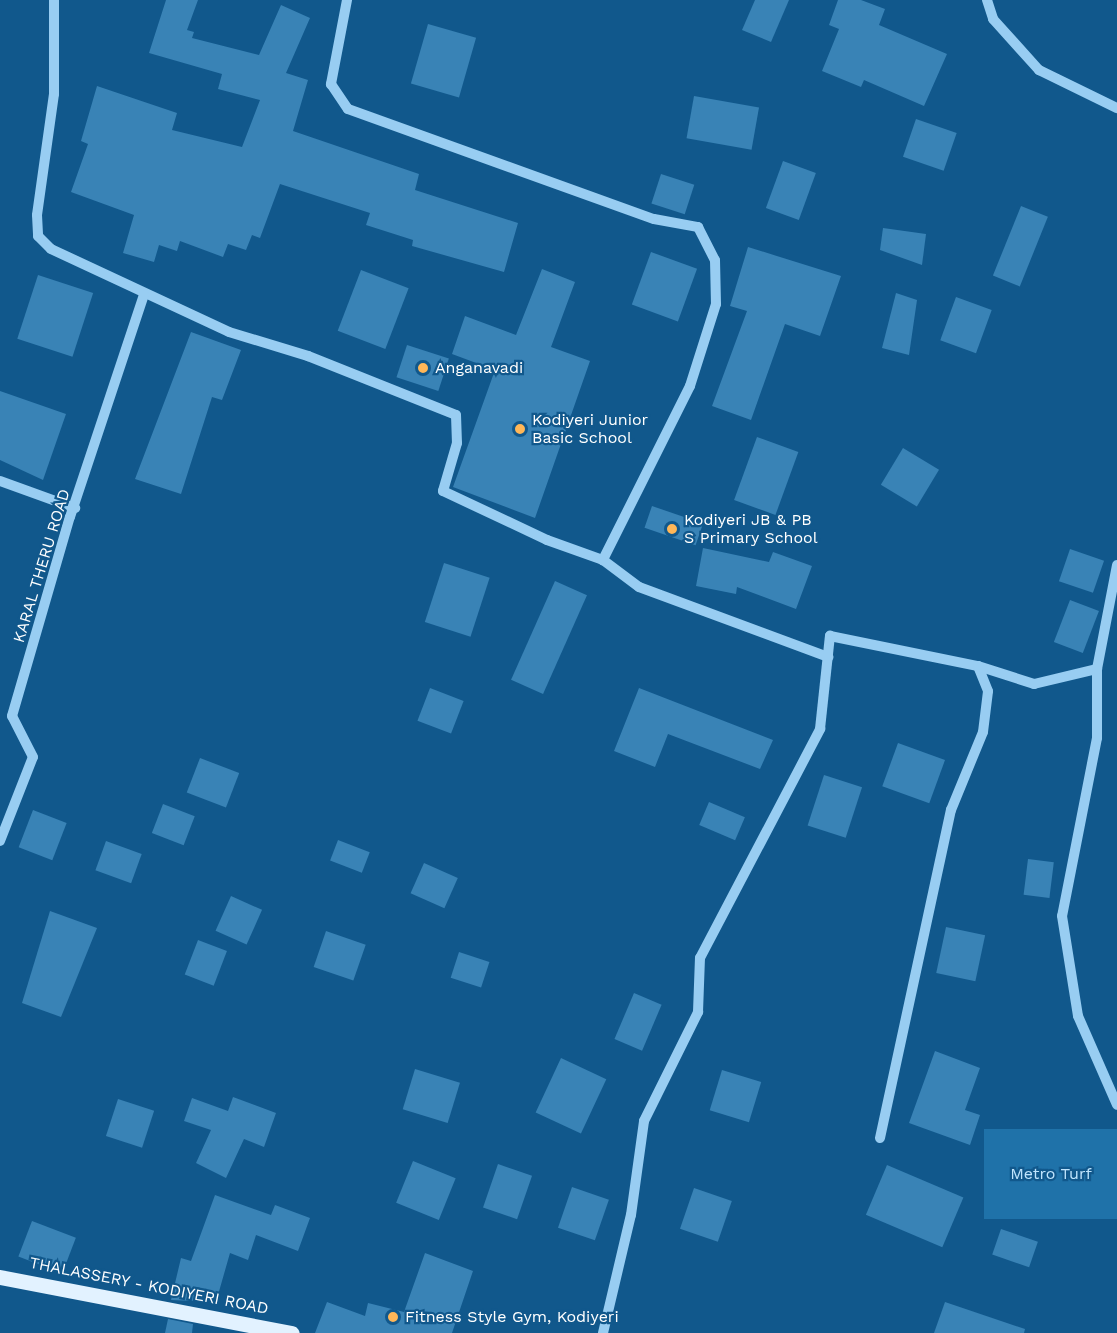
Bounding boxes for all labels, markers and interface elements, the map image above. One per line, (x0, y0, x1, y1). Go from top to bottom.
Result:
place label: Anganavadi (435, 358, 523, 378)
marker: Anganavadi (416, 361, 430, 375)
place label: Kodiyeri Junior Basic School (532, 410, 649, 448)
marker: Kodiyeri Junior Basic School (513, 422, 527, 436)
street label: KARAL THERU ROAD (9, 486, 75, 646)
place label: Kodiyeri JB & PB S Primary School (684, 510, 818, 548)
marker: Kodiyeri JB & PB S Primary School (665, 522, 679, 536)
park label: Metro Turf (1010, 1164, 1092, 1184)
street label: THALASSERY - KODIYERI ROAD (28, 1253, 270, 1319)
place label: Fitness Style Gym, Kodiyeri (405, 1307, 619, 1327)
marker: Fitness Style Gym, Kodiyeri (386, 1310, 400, 1324)

